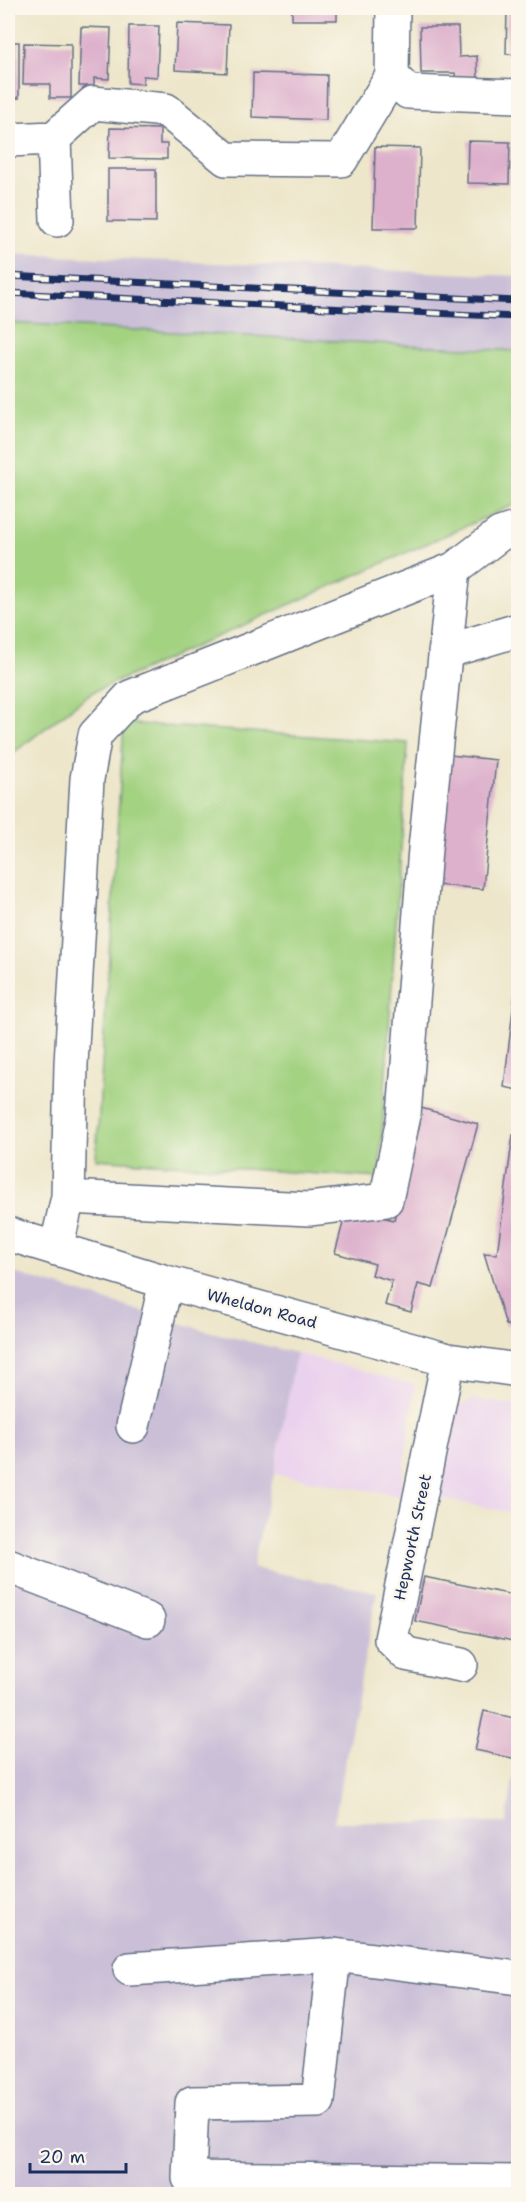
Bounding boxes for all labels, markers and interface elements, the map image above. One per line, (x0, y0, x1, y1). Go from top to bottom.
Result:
street label: Wheldon Road (204, 1284, 319, 1333)
street label: Hepworth Street (389, 1472, 436, 1602)
scale bar (30, 2136, 126, 2174)
text: 20 m (39, 2145, 85, 2169)

